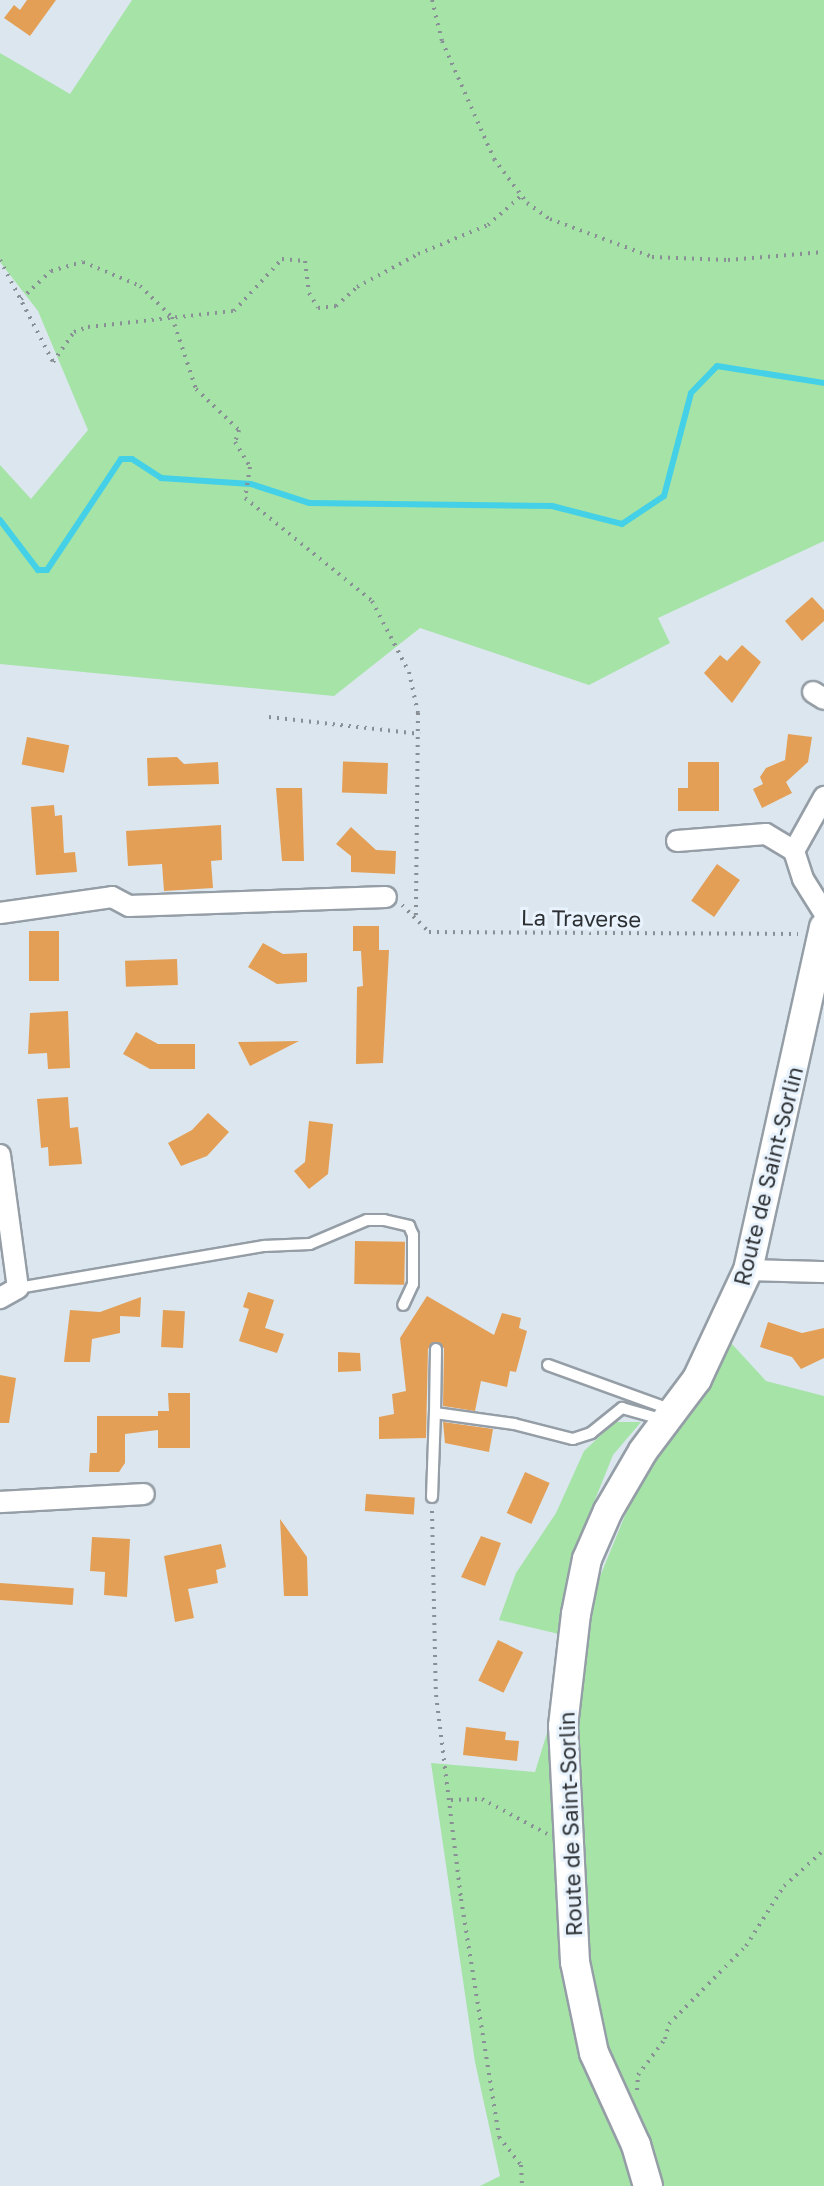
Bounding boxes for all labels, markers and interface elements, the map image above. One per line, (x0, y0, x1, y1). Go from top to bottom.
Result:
street label: La Traverse (521, 904, 641, 932)
street label: Route de Saint-Sorlin (728, 1064, 808, 1288)
street label: Route de Saint-Sorlin (553, 1711, 587, 1937)

